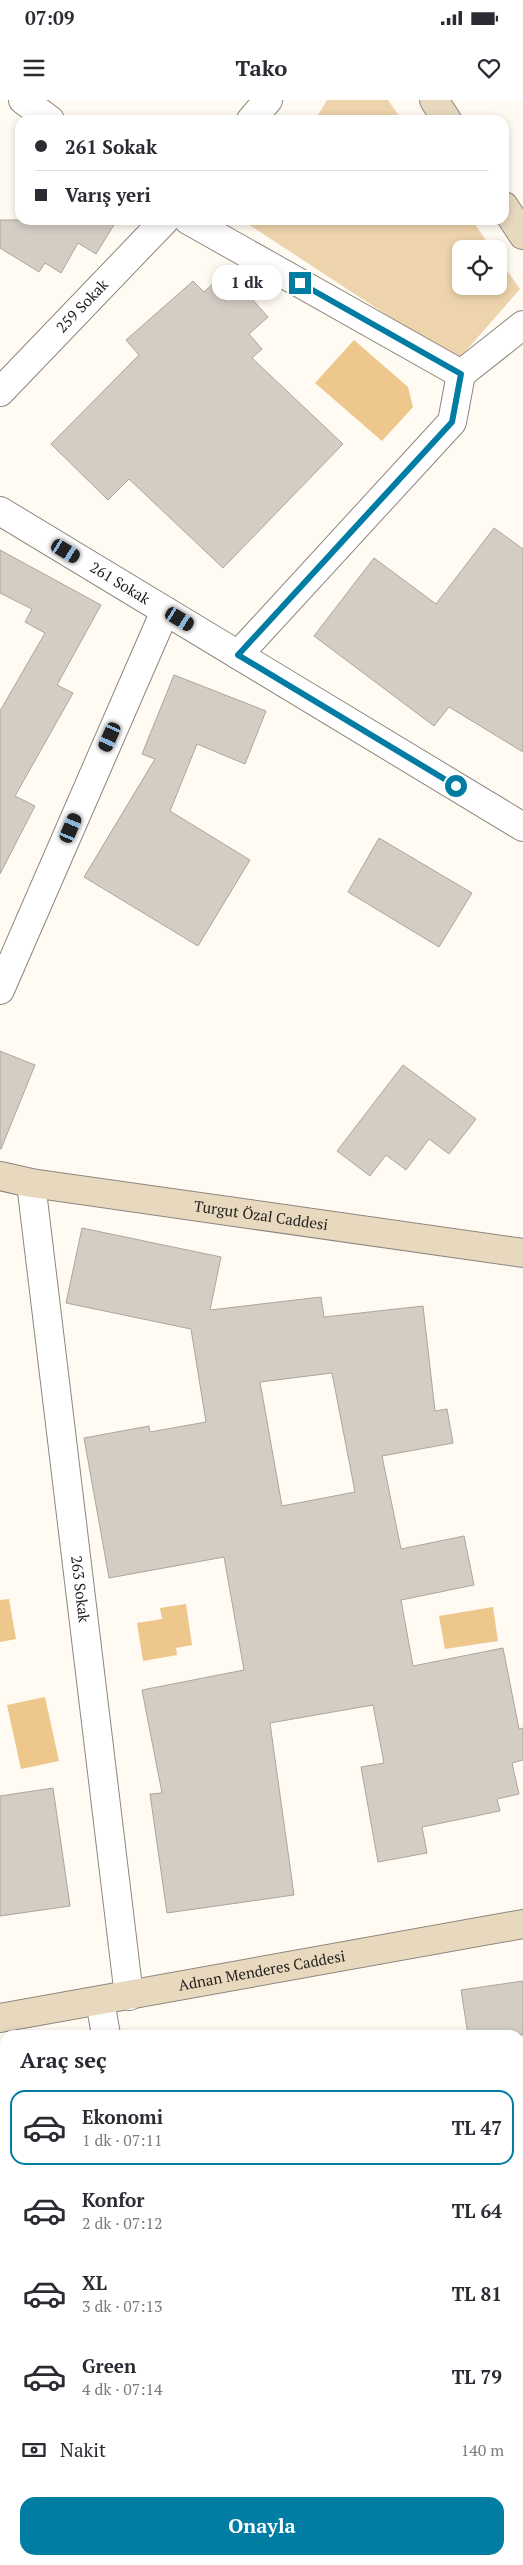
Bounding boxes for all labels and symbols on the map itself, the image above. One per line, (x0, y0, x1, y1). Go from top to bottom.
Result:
callout: 1 dk (212, 266, 282, 300)
route end (289, 272, 311, 294)
street label: 259 Sokak (51, 274, 112, 337)
car (49, 537, 82, 565)
street label: 261 Sokak (86, 557, 154, 609)
car (163, 605, 196, 633)
car (97, 720, 122, 754)
route start (445, 775, 467, 797)
car (58, 811, 83, 845)
street label: Turgut Özal Caddesi (193, 1195, 329, 1234)
street label: 263 Sokak (67, 1554, 95, 1624)
street label: Adnan Menderes Caddesi (177, 1945, 347, 1995)

